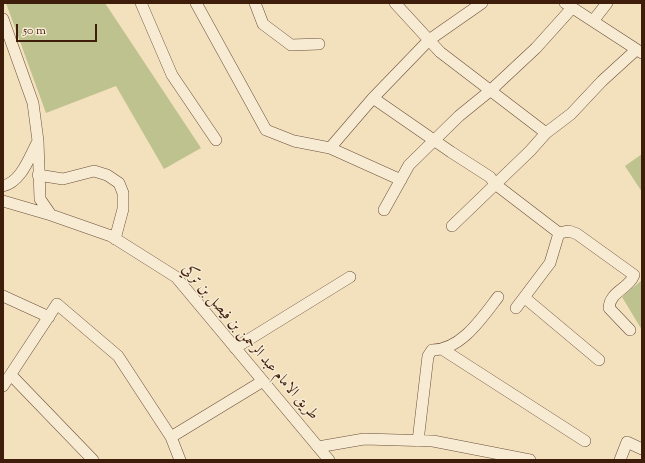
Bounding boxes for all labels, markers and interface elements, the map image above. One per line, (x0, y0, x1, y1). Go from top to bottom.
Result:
scale bar (18, 16, 99, 42)
text: 50 m (23, 22, 46, 40)
street label: طريق الامام عبد الرحمن بن فيصل بن تركي (177, 262, 321, 424)

